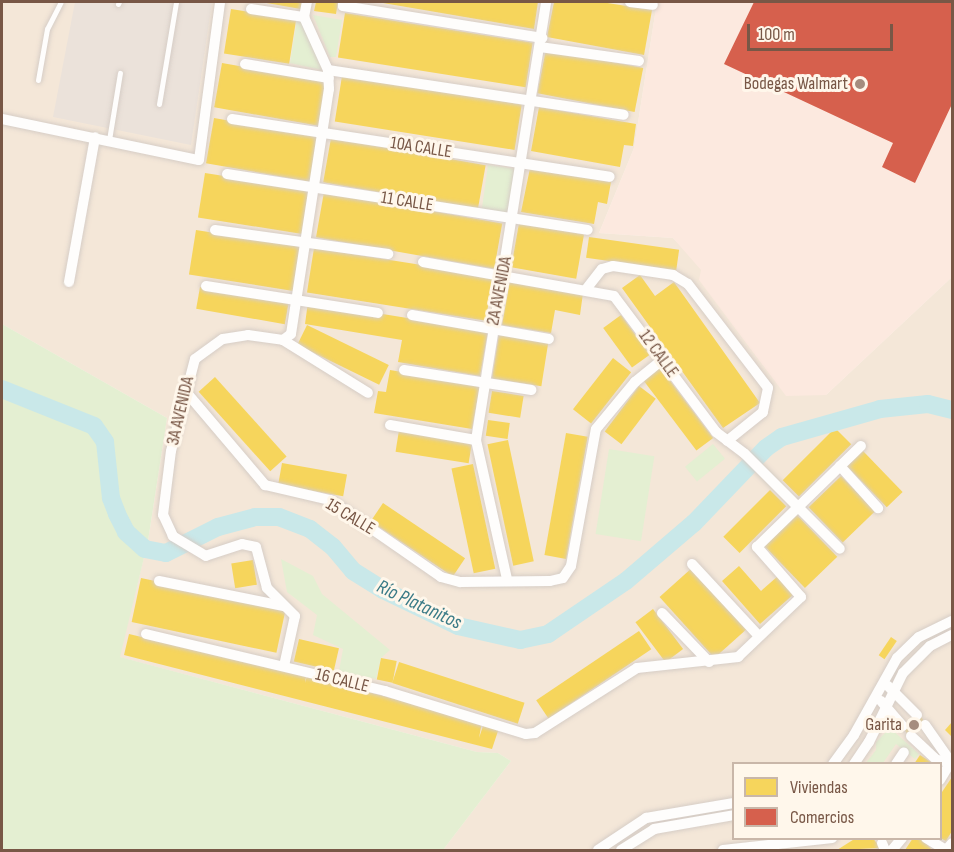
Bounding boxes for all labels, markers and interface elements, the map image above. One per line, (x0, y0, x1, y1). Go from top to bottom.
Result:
scale bar (750, 12, 896, 50)
text: 100 m (758, 24, 795, 45)
place label: Bodegas Walmart (744, 73, 848, 95)
marker: Bodegas Walmart (853, 77, 867, 91)
street label: 10A CALLE (389, 132, 453, 164)
street label: 11 CALLE (379, 187, 435, 217)
street label: 2A AVENIDA (483, 255, 517, 327)
street label: 12 CALLE (633, 326, 683, 382)
street label: 3A AVENIDA (163, 374, 199, 448)
street label: 15 CALLE (321, 494, 379, 540)
water label: Río Platanitos (373, 575, 465, 635)
street label: 16 CALLE (313, 664, 371, 698)
place label: Garita (865, 714, 902, 736)
marker: Garita (907, 718, 921, 732)
legend (732, 762, 942, 840)
text: Viviendas (790, 777, 848, 798)
text: Comercios (790, 807, 854, 828)

